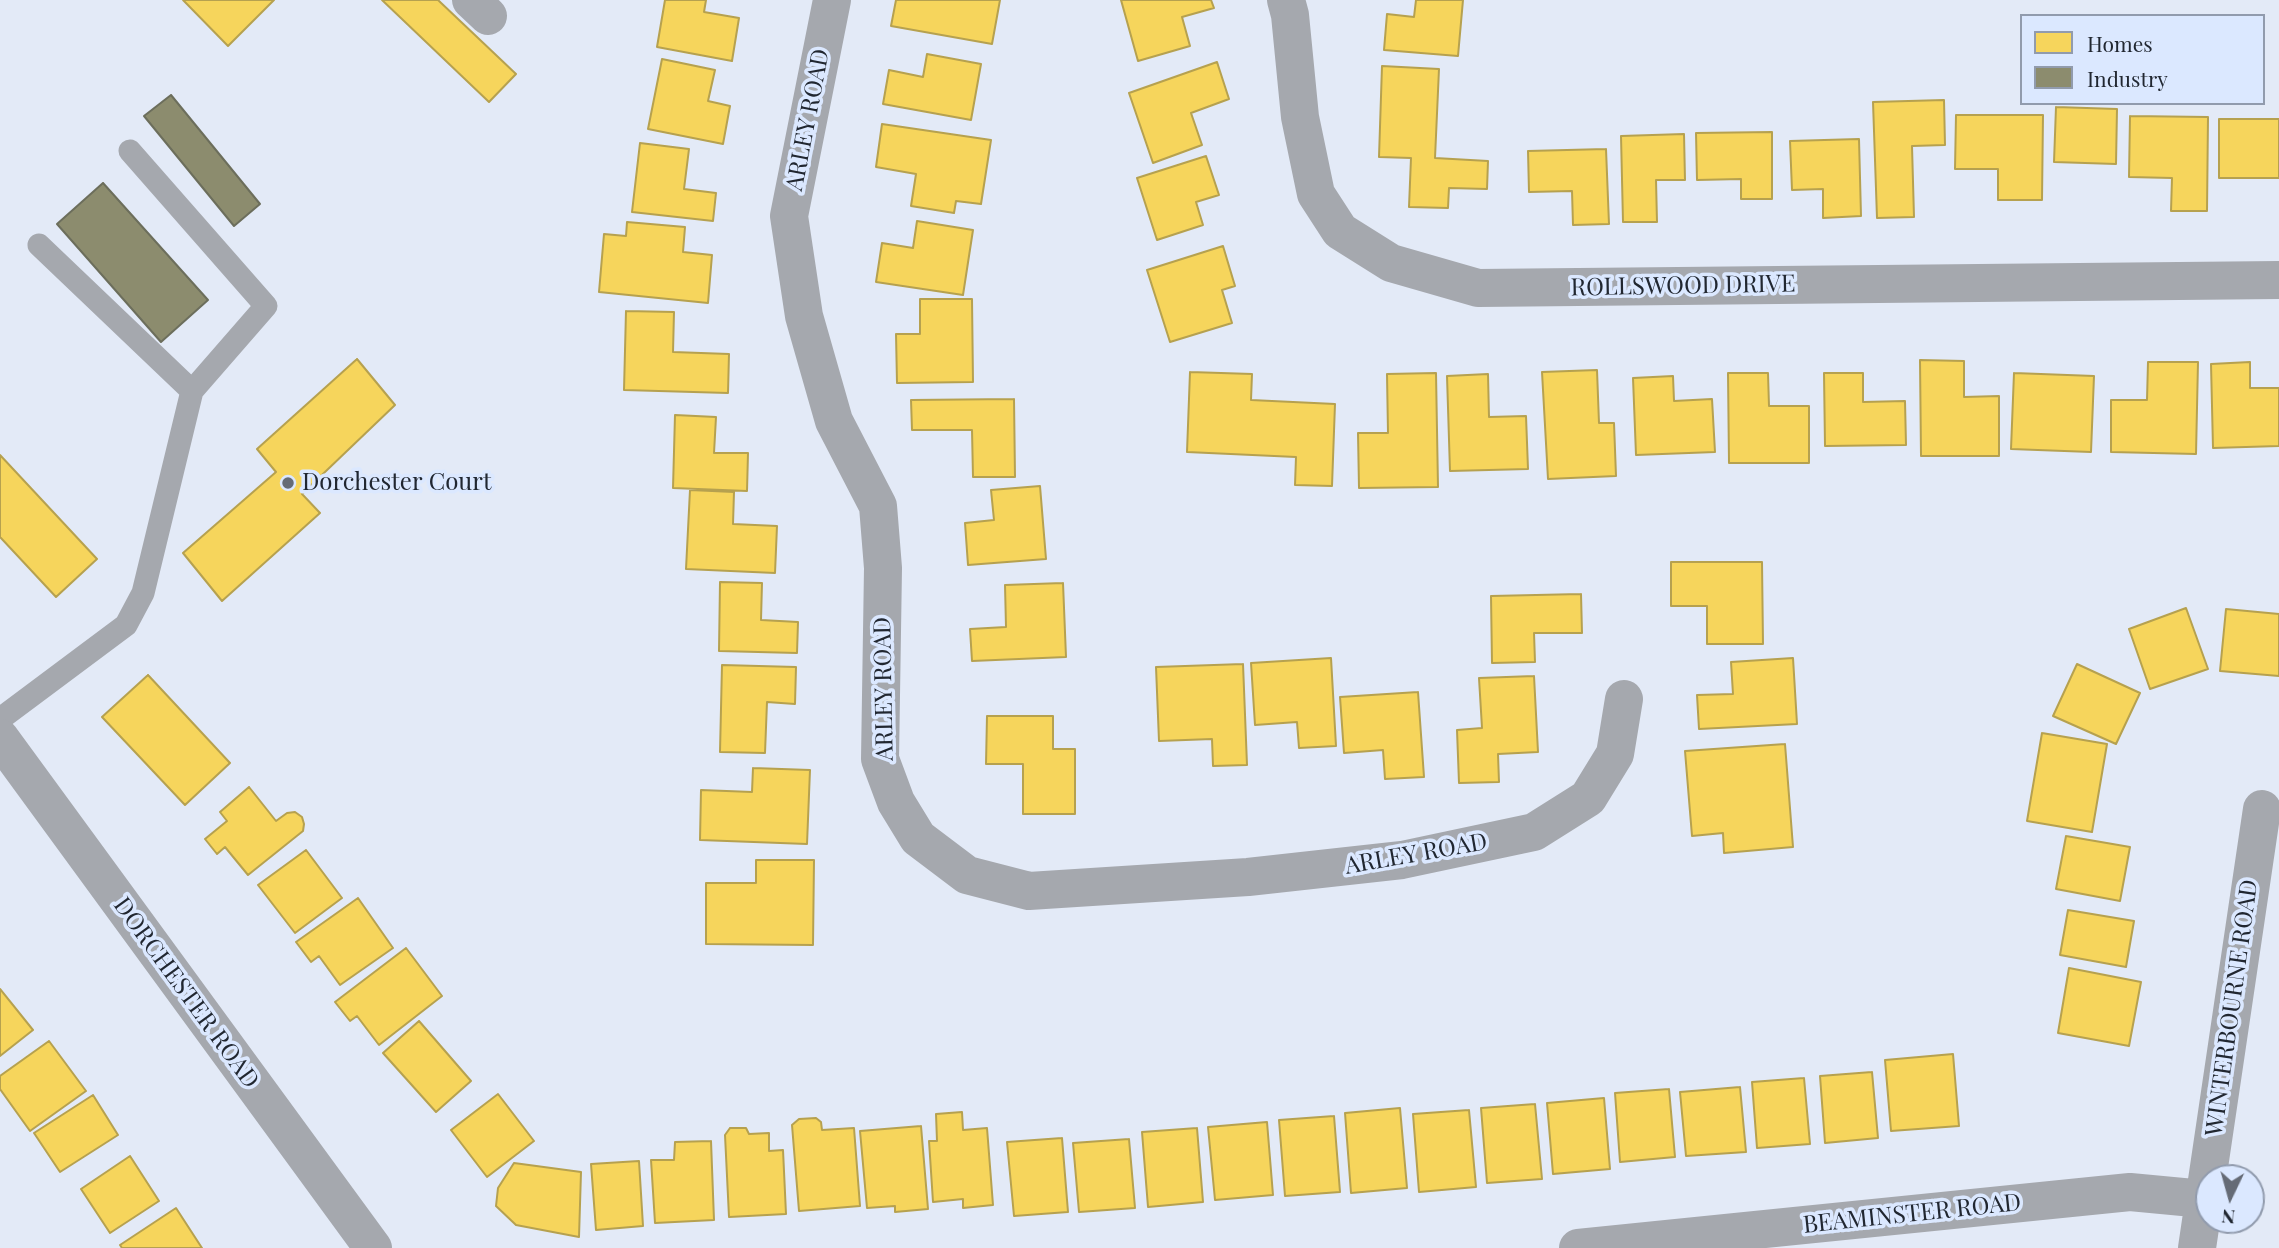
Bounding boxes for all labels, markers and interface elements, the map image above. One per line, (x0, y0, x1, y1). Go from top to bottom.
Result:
legend (2020, 14, 2265, 105)
text: Homes (2087, 29, 2153, 57)
street label: ARLEY ROAD (780, 47, 836, 193)
text: Industry (2087, 64, 2168, 92)
street label: ROLLSWOOD DRIVE (1570, 270, 1796, 302)
place label: Dorchester Court (302, 469, 491, 497)
marker: Dorchester Court (280, 475, 296, 491)
street label: ARLEY ROAD (868, 617, 900, 761)
street label: ARLEY ROAD (1343, 827, 1489, 881)
street label: WINTERBOURNE ROAD (2200, 878, 2264, 1138)
street label: DORCHESTER ROAD (107, 892, 265, 1094)
north arrow (2195, 1164, 2265, 1234)
street label: BEAMINSTER ROAD (1802, 1188, 2022, 1240)
text: N (2220, 1204, 2236, 1231)

